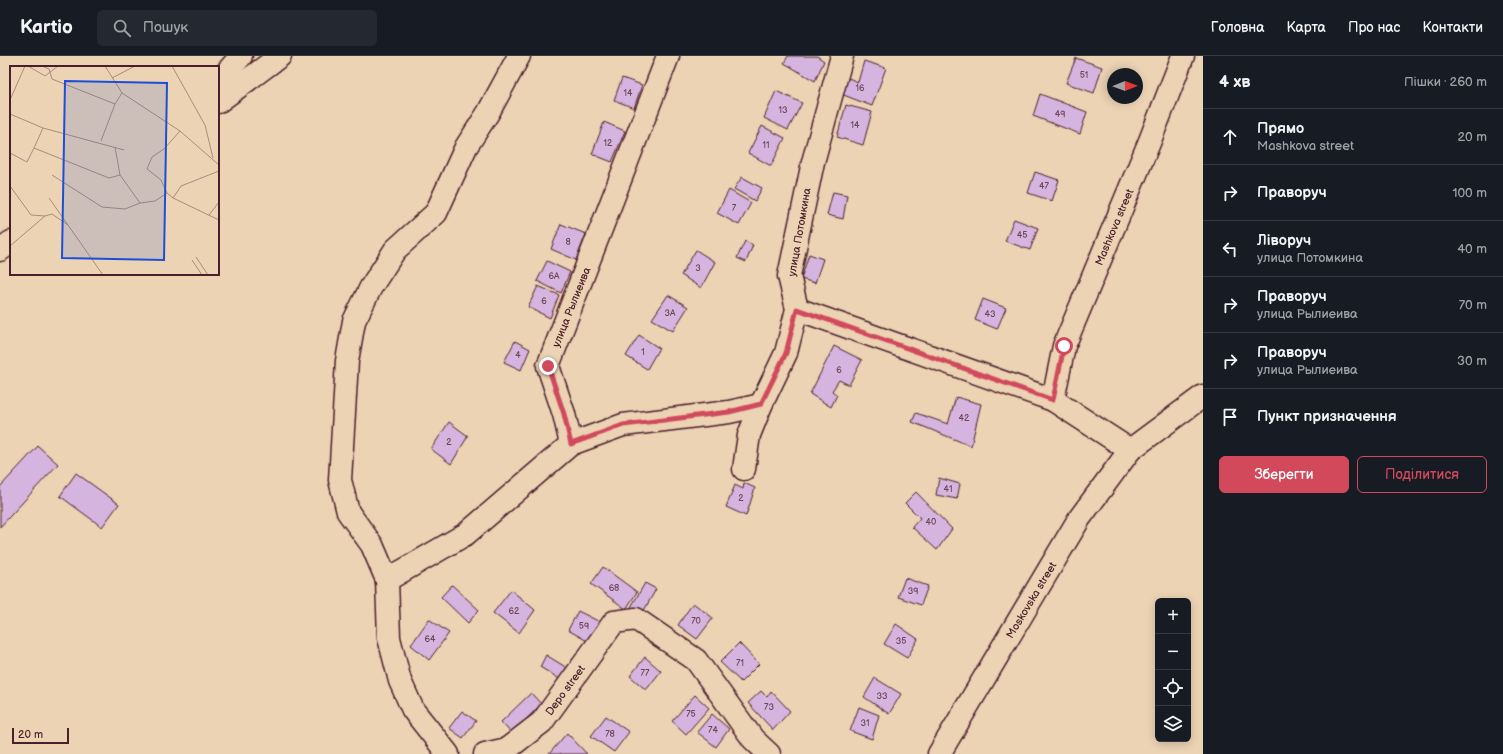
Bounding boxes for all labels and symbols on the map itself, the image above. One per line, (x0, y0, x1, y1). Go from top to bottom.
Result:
inset map (10, 66, 219, 275)
north arrow (1107, 68, 1143, 104)
house number: 51 (1080, 70, 1088, 81)
house number: 16 (856, 83, 865, 94)
house number: 14 (624, 88, 633, 99)
house number: 13 (778, 105, 788, 116)
house number: 49 (1055, 109, 1065, 120)
house number: 14 (851, 120, 860, 131)
house number: 12 (604, 138, 613, 149)
house number: 11 (763, 140, 769, 151)
house number: 47 (1039, 181, 1050, 192)
street label: улица Потомкина (785, 186, 814, 277)
street label: Mashkova street (1092, 186, 1137, 267)
house number: 7 (732, 203, 737, 214)
house number: 45 (1017, 230, 1027, 241)
house number: 8 (565, 237, 571, 248)
house number: 3 (695, 263, 701, 274)
street label: улица Рылиеива (549, 265, 594, 349)
house number: 6А (549, 271, 560, 282)
house number: 6 (541, 296, 547, 307)
house number: 3А (665, 308, 676, 319)
house number: 43 (984, 309, 996, 320)
route start (1055, 337, 1073, 355)
house number: 1 (641, 347, 645, 358)
house number: 4 (515, 350, 521, 361)
route end (539, 357, 557, 375)
house number: 6 (836, 365, 842, 376)
house number: 42 (959, 413, 970, 424)
house number: 2 (446, 437, 452, 448)
house number: 41 (944, 484, 952, 495)
house number: 2 (738, 493, 744, 504)
house number: 40 (926, 517, 936, 528)
street label: Moskovska street (1004, 559, 1060, 641)
house number: 68 (609, 583, 619, 594)
house number: 39 (908, 586, 918, 597)
house number: 62 (509, 606, 520, 617)
house number: 70 (691, 616, 701, 627)
house number: 59 (579, 621, 589, 632)
house number: 64 (425, 634, 436, 645)
house number: 35 (896, 636, 906, 647)
house number: 71 (736, 658, 744, 669)
street label: Depo street (543, 662, 588, 718)
house number: 77 (641, 668, 650, 679)
house number: 33 (876, 691, 888, 702)
house number: 73 (764, 702, 774, 713)
house number: 75 (686, 709, 696, 720)
house number: 31 (860, 718, 870, 729)
house number: 74 (708, 725, 718, 736)
scale bar (12, 726, 69, 745)
house number: 78 (605, 729, 615, 740)

